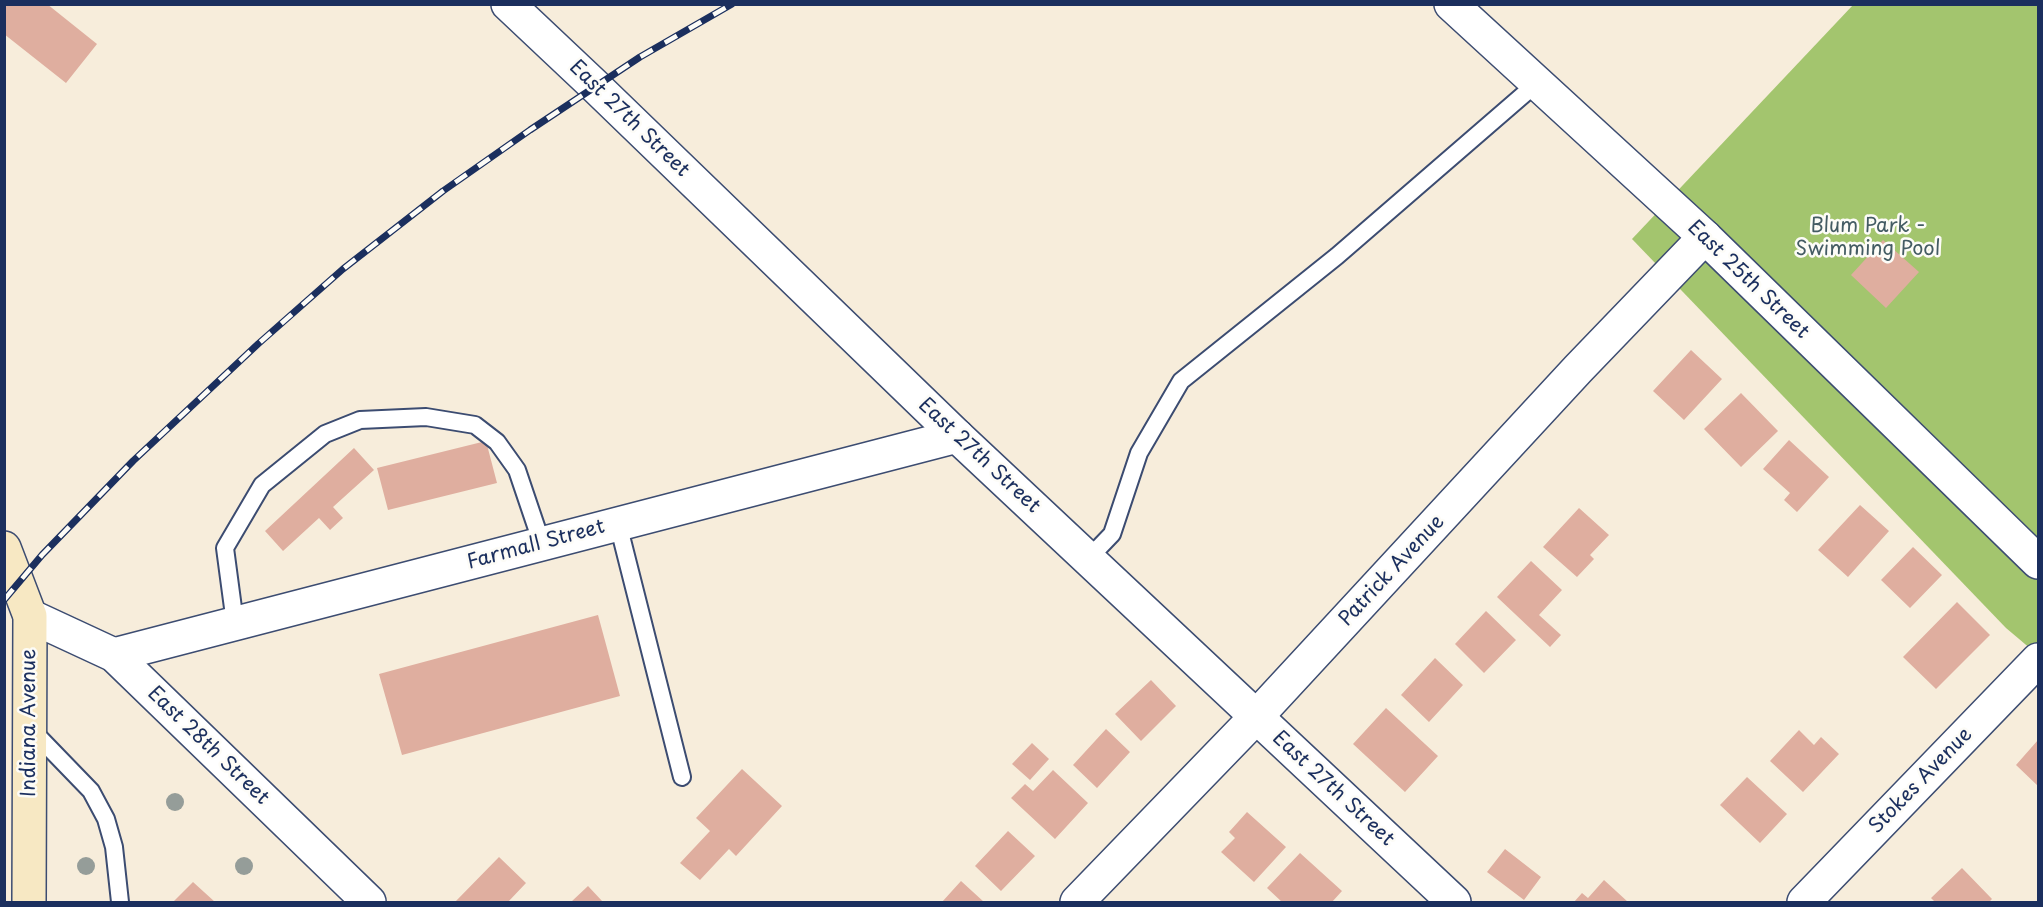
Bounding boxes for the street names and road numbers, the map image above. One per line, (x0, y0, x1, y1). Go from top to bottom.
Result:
street label: East 27th Street (564, 56, 694, 182)
street label: East 25th Street (1682, 216, 1814, 344)
street label: East 27th Street (913, 393, 1045, 519)
street label: Patrick Avenue (1334, 510, 1450, 632)
street label: Farmall Street (465, 515, 607, 575)
street label: Indiana Avenue (17, 649, 41, 797)
street label: East 28th Street (142, 682, 274, 810)
street label: Stokes Avenue (1864, 723, 1978, 839)
street label: East 27th Street (1267, 726, 1399, 852)

